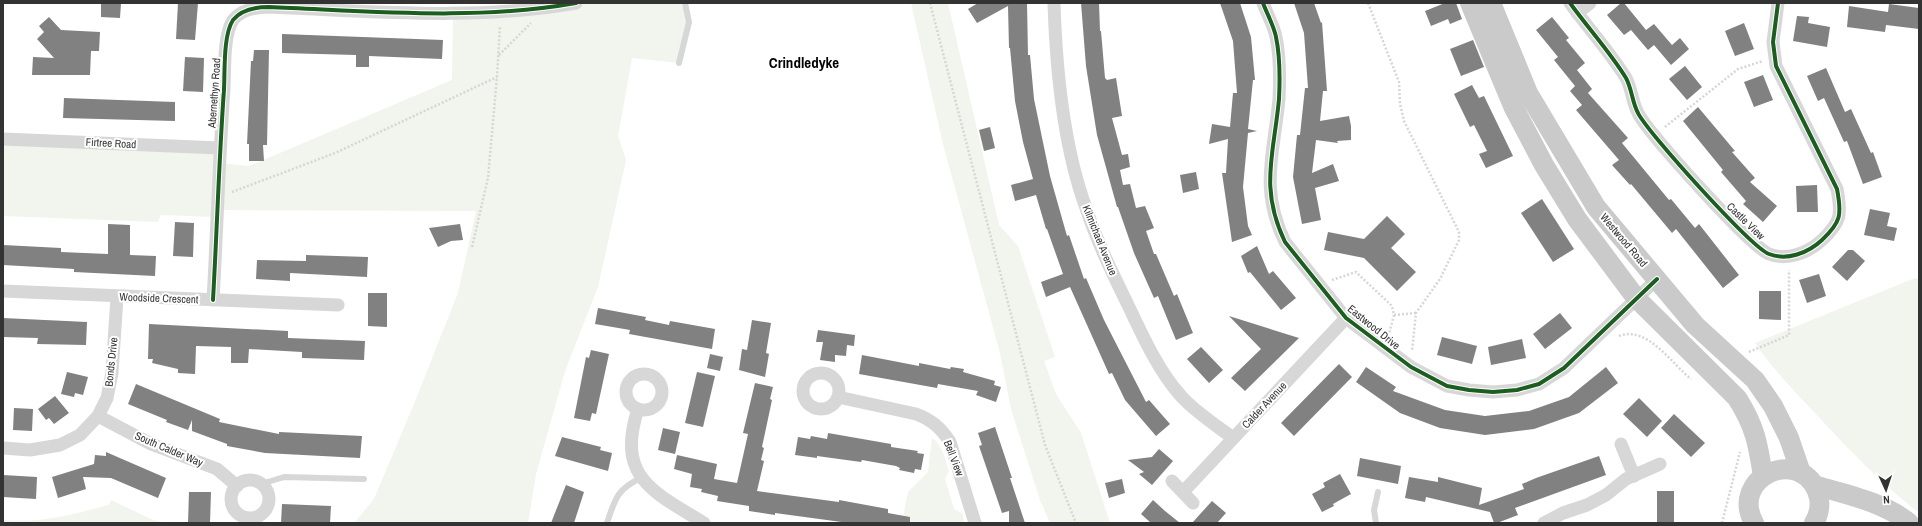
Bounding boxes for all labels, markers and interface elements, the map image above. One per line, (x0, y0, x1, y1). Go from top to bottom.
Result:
district label: Crindledyke (769, 52, 839, 73)
street label: Abernethyn Road (204, 57, 223, 130)
street label: Firtree Road (85, 135, 137, 151)
street label: Castle View (1724, 199, 1768, 243)
street label: Kilmichael Avenue (1080, 203, 1120, 277)
street label: Westwood Road (1597, 210, 1651, 270)
street label: Woodside Crescent (119, 290, 199, 306)
street label: Eastwood Drive (1345, 302, 1403, 352)
street label: Bonds Drive (101, 337, 121, 387)
street label: Calder Avenue (1239, 379, 1289, 431)
street label: South Calder Way (133, 428, 206, 470)
street label: Bell View (941, 438, 967, 478)
north arrow (1866, 470, 1906, 510)
text: N (1883, 493, 1890, 507)

